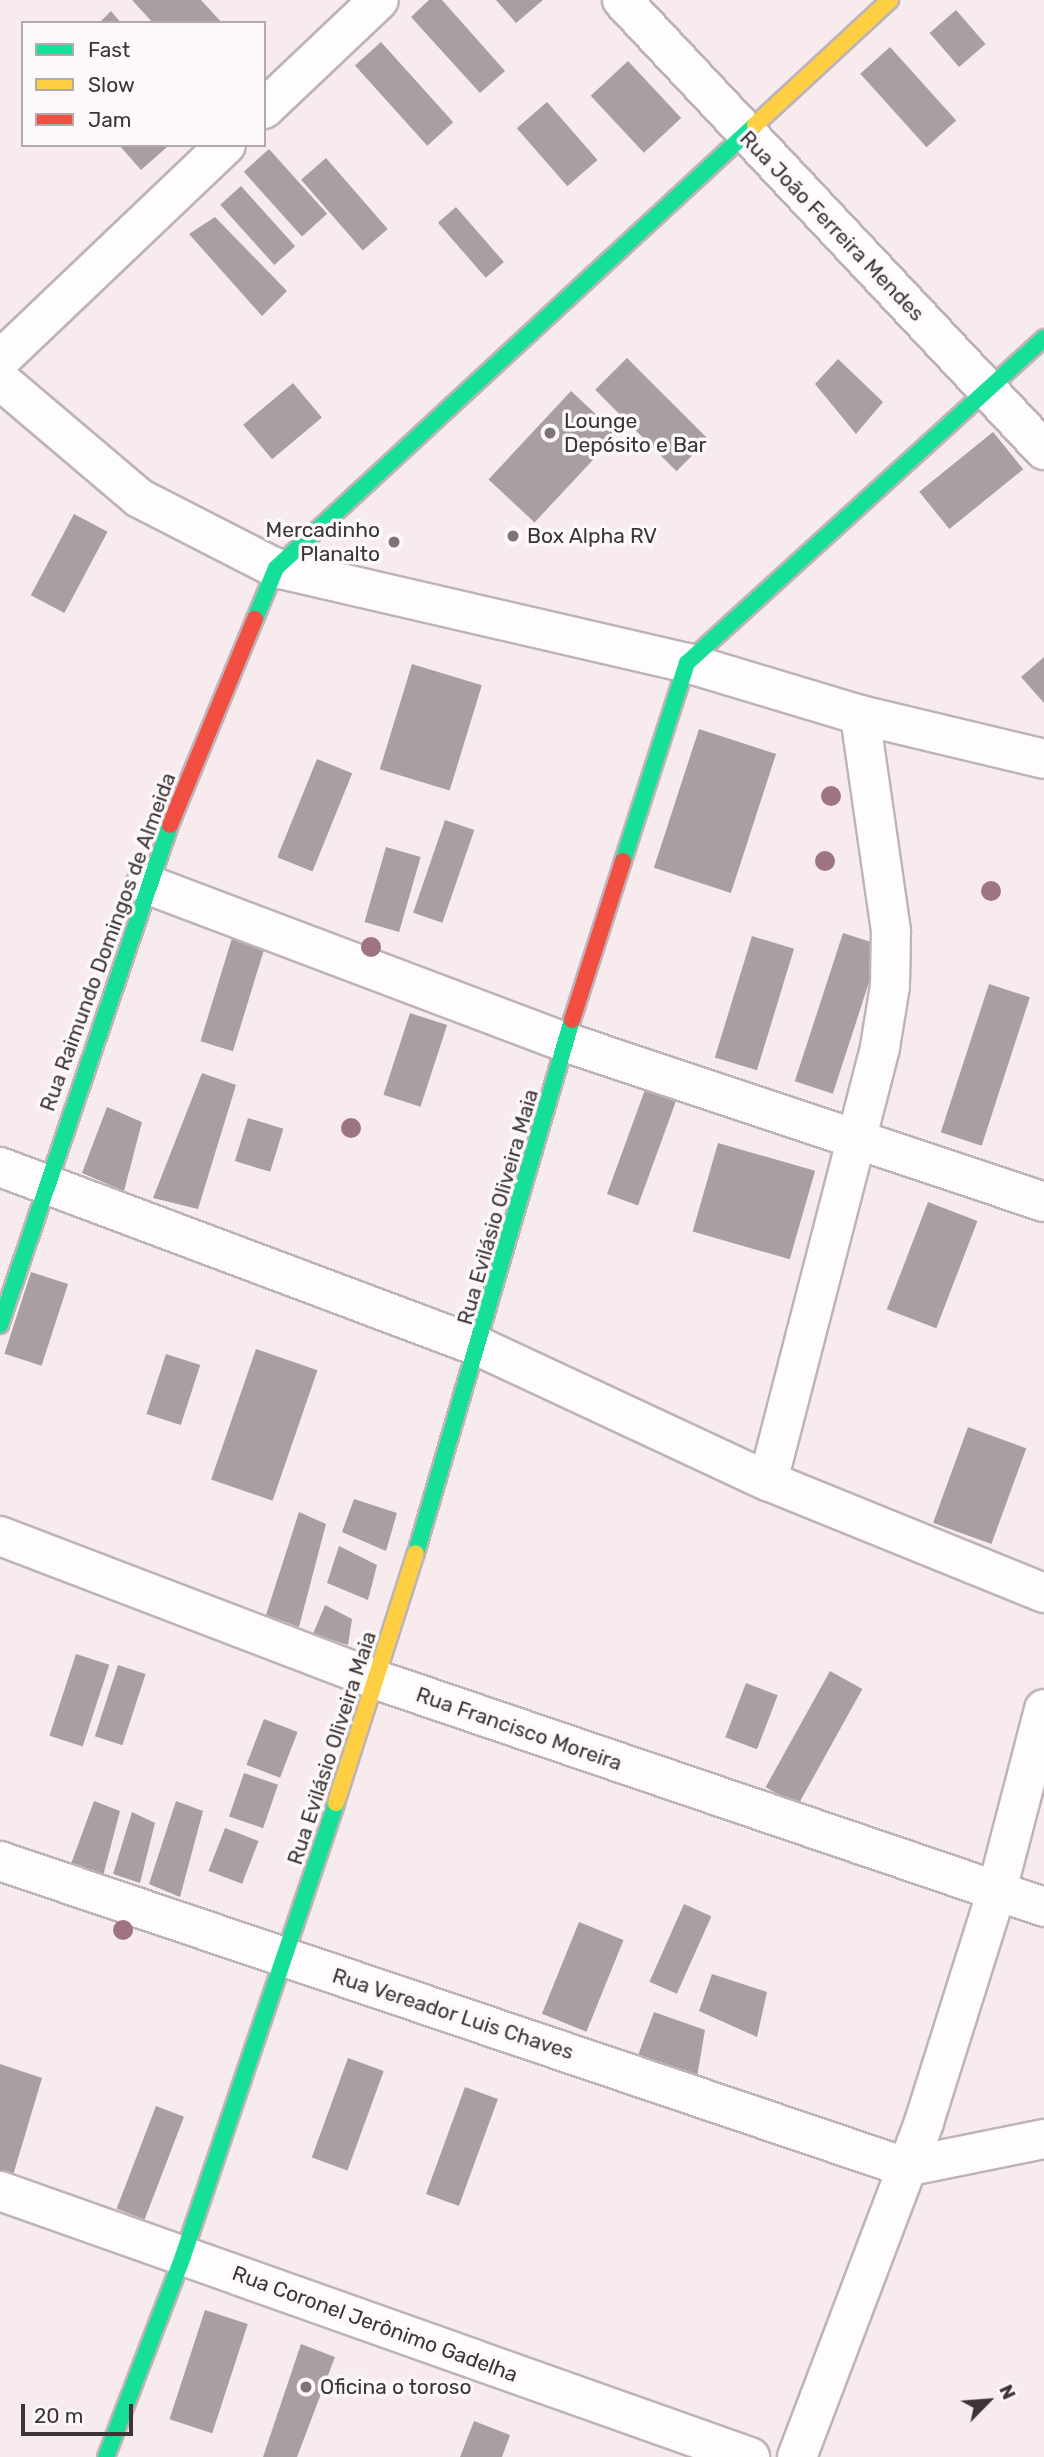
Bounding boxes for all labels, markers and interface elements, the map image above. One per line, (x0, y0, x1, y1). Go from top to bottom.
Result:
legend (21, 21, 266, 147)
text: Fast (88, 37, 130, 62)
text: Slow (88, 72, 135, 97)
text: Jam (88, 107, 132, 132)
street label: Rua João Ferreira Mendes (735, 126, 929, 326)
place label: Lounge Depósito e Bar (564, 408, 707, 458)
marker: Lounge Depósito e Bar (542, 425, 558, 441)
place label: Mercadinho Planalto (265, 517, 380, 567)
place label: Box Alpha RV (527, 523, 658, 549)
marker: Box Alpha RV (505, 528, 521, 544)
marker: Mercadinho Planalto (386, 534, 402, 550)
street label: Rua Raimundo Domingos de Almeida (35, 769, 181, 1115)
street label: Rua Evilásio Oliveira Maia (452, 1086, 544, 1328)
street label: Rua Evilásio Oliveira Maia (282, 1628, 382, 1868)
street label: Rua Francisco Moreira (413, 1682, 625, 1776)
street label: Rua Vereador Luis Chaves (329, 1963, 577, 2065)
street label: Rua Coronel Jerônimo Gadelha (229, 2261, 521, 2387)
north arrow (953, 2366, 1023, 2436)
place label: Oficina o toroso (320, 2374, 472, 2400)
marker: Oficina o toroso (298, 2379, 314, 2395)
text: N (994, 2381, 1021, 2403)
scale bar (24, 2390, 136, 2434)
text: 20 m (34, 2403, 83, 2428)

